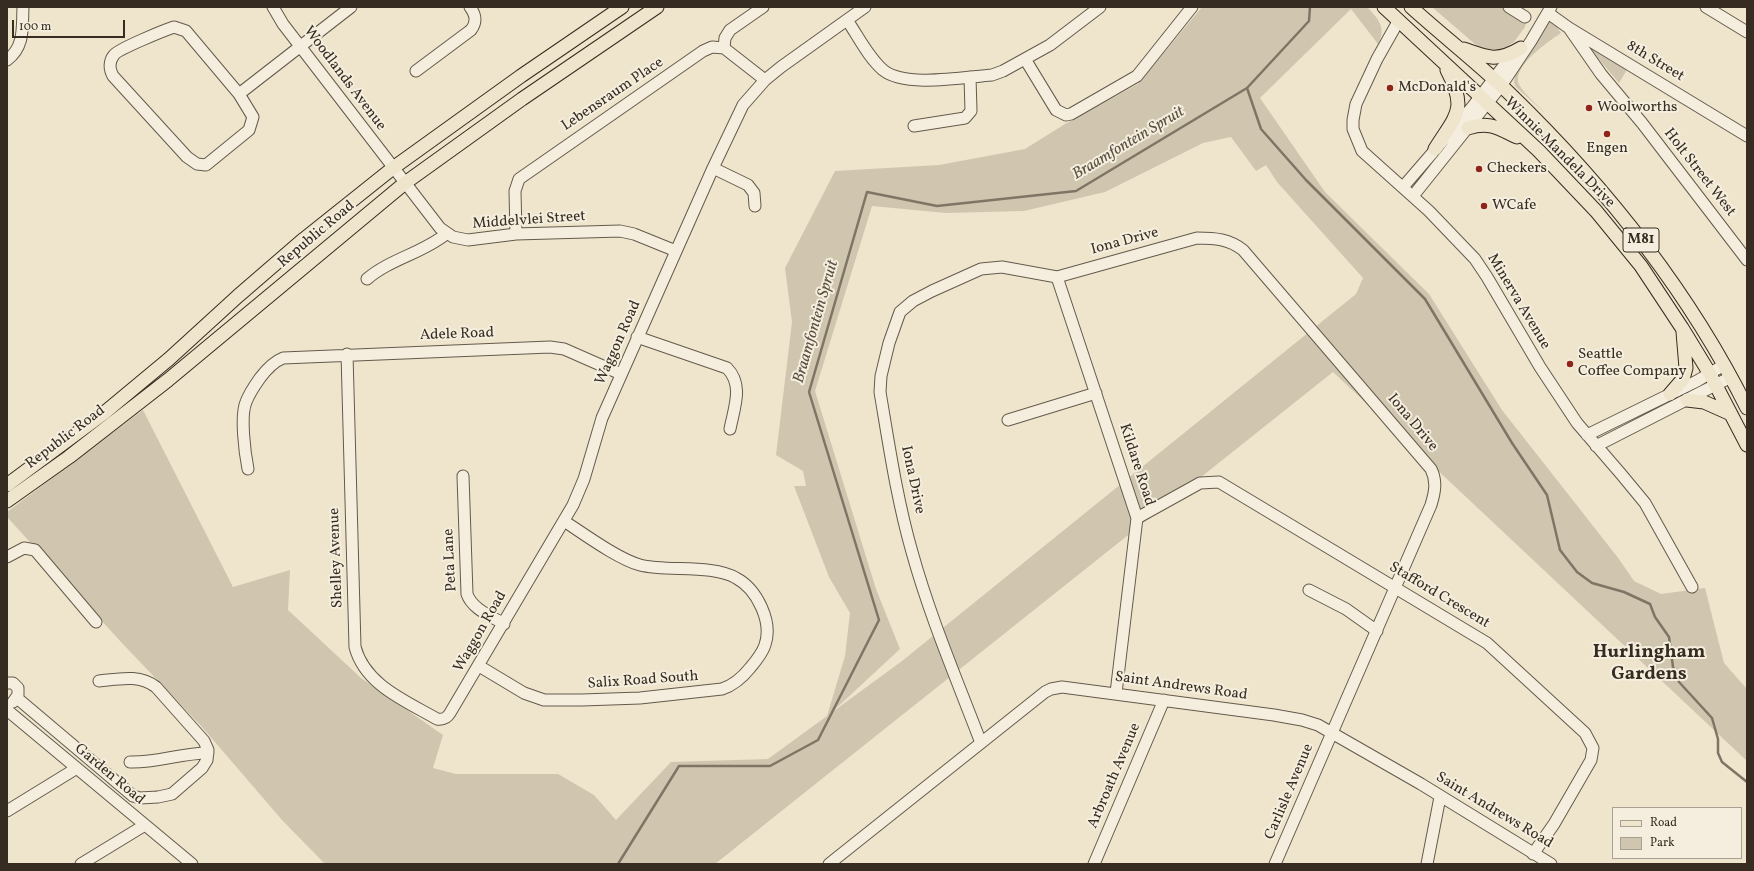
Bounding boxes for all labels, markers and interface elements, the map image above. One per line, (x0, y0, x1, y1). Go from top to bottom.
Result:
scale bar (14, 12, 127, 38)
text: 100 m (19, 19, 51, 35)
street label: Woodlands Avenue (299, 23, 389, 135)
street label: 8th Street (1623, 38, 1687, 86)
street label: Lebensraum Place (559, 54, 667, 136)
place label: McDonald's (1398, 79, 1476, 97)
marker: McDonald's (1385, 83, 1395, 93)
street label: Winnie Mandela Drive (1500, 94, 1618, 212)
place label: Woolworths (1597, 99, 1677, 117)
water label: Braamfontein Spruit (1070, 103, 1188, 185)
marker: Woolworths (1584, 103, 1594, 113)
street label: Holt Street West (1659, 125, 1739, 221)
marker: Engen (1602, 129, 1612, 139)
place label: Engen (1586, 140, 1628, 158)
place label: Checkers (1487, 160, 1547, 178)
marker: Checkers (1474, 164, 1484, 174)
place label: WCafe (1492, 197, 1536, 215)
street label: Republic Road (275, 198, 359, 272)
marker: WCafe (1479, 201, 1489, 211)
street label: Middelvlei Street (472, 208, 586, 234)
street label: Iona Drive (1089, 224, 1161, 260)
road number: M81 (1623, 228, 1659, 252)
street label: Minerva Avenue (1482, 251, 1554, 353)
water label: Braamfontein Spruit (790, 258, 844, 386)
street label: Waggon Road (592, 298, 646, 388)
street label: Adele Road (420, 325, 494, 345)
place label: Seattle Coffee Company (1578, 346, 1687, 381)
marker: Seattle Coffee Company (1565, 359, 1575, 369)
street label: Iona Drive (1383, 391, 1441, 455)
street label: Republic Road (23, 402, 109, 474)
street label: Kildare Road (1114, 422, 1158, 508)
street label: Iona Drive (896, 444, 928, 516)
street label: Shelley Avenue (326, 507, 348, 609)
street label: Peta Lane (440, 528, 462, 592)
street label: Stafford Crescent (1385, 559, 1493, 633)
street label: Waggon Road (451, 588, 511, 676)
district label: Hurlingham Gardens (1593, 643, 1705, 687)
street label: Salix Road South (587, 668, 699, 694)
street label: Saint Andrews Road (1114, 669, 1248, 705)
street label: Arbroath Avenue (1085, 721, 1145, 831)
street label: Garden Road (70, 740, 148, 810)
street label: Carlisle Avenue (1262, 741, 1318, 843)
street label: Saint Andrews Road (1432, 769, 1556, 853)
legend (1612, 807, 1742, 859)
text: Road (1650, 815, 1677, 831)
text: Park (1650, 835, 1675, 851)

